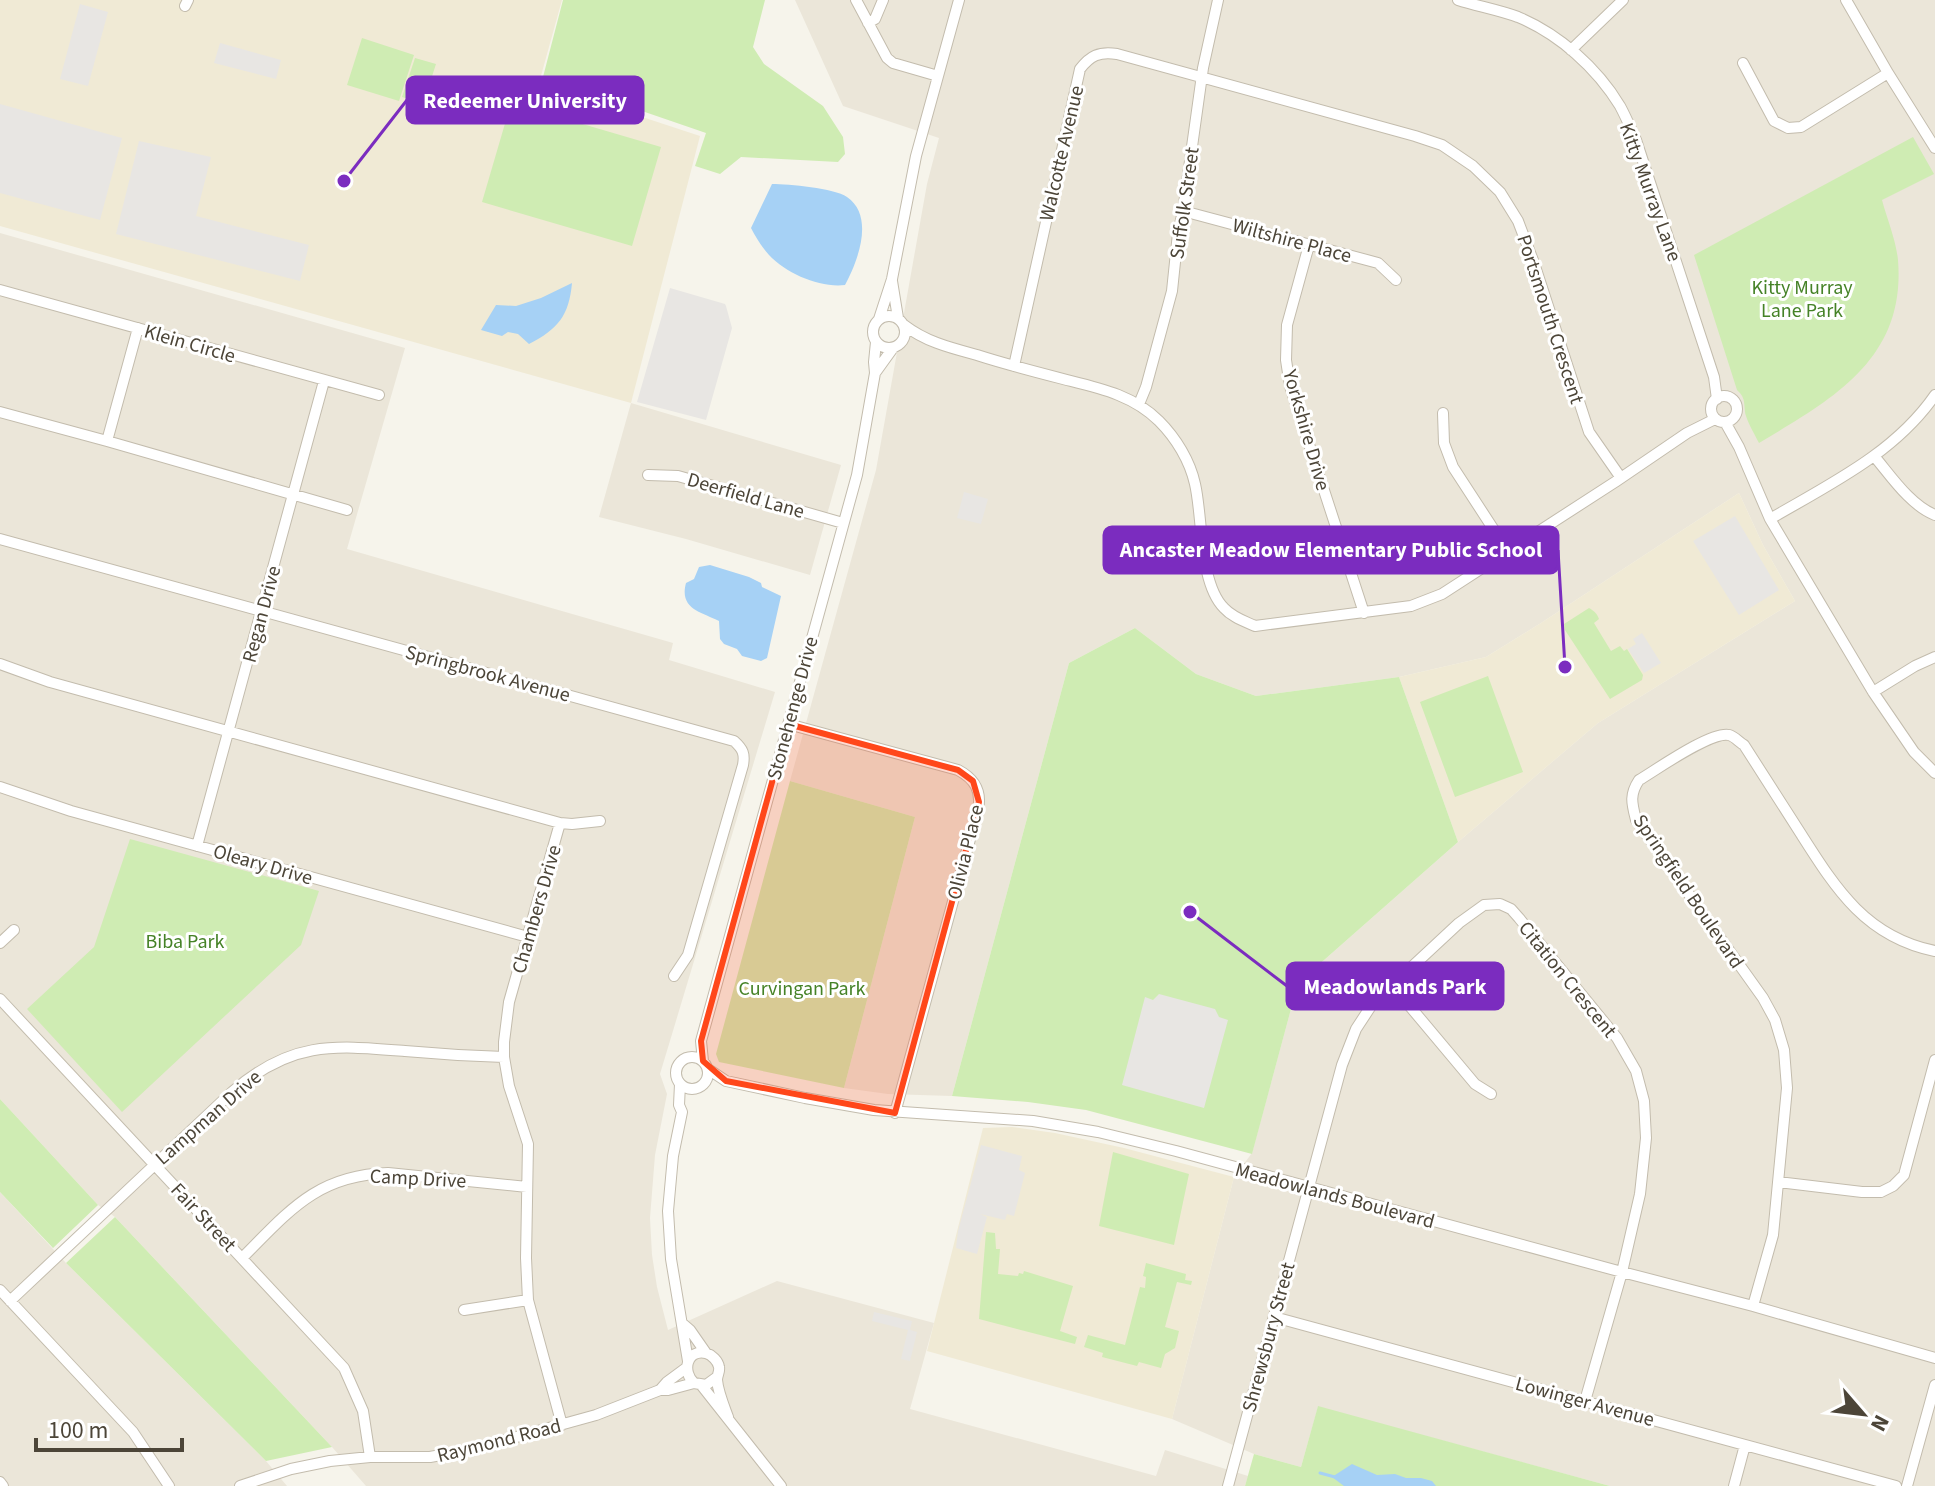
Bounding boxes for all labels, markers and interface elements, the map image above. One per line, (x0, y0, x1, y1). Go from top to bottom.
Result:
callout: Redeemer University (407, 77, 643, 123)
street label: Walcotte Avenue (1033, 83, 1091, 224)
text: Redeemer University (423, 85, 627, 117)
street label: Kitty Murray Lane (1612, 119, 1688, 266)
street label: Suffolk Street (1163, 145, 1207, 261)
street label: Wiltshire Place (1229, 212, 1354, 270)
street label: Portsmouth Crescent (1509, 231, 1591, 408)
park label: Kitty Murray Lane Park (1751, 274, 1853, 325)
street label: Klein Circle (141, 318, 239, 370)
street label: Yorkshire Drive (1275, 366, 1337, 494)
street label: Deerfield Lane (684, 466, 808, 526)
callout: Ancaster Meadow Elementary Public School (1104, 527, 1558, 573)
text: Ancaster Meadow Elementary Public School (1119, 534, 1543, 566)
street label: Regan Drive (236, 563, 288, 666)
street label: Stonehenge Drive (760, 633, 826, 783)
street label: Springbrook Avenue (402, 638, 573, 709)
street label: Olivia Place (941, 802, 991, 903)
street label: Springfield Boulevard (1626, 809, 1750, 974)
street label: Oleary Drive (210, 837, 316, 893)
street label: Chambers Drive (505, 842, 569, 977)
street label: Citation Crescent (1511, 915, 1623, 1044)
park label: Biba Park (146, 928, 225, 956)
callout: Meadowlands Park (1287, 963, 1503, 1009)
text: Meadowlands Park (1303, 971, 1487, 1003)
park label: Curvingan Park (739, 975, 866, 1003)
street label: Lampman Drive (149, 1064, 268, 1172)
street label: Meadowlands Boulevard (1232, 1156, 1438, 1236)
street label: Camp Drive (369, 1162, 467, 1196)
street label: Fair Street (164, 1177, 243, 1259)
street label: Shrewsbury Street (1236, 1259, 1302, 1415)
street label: Lowinger Avenue (1512, 1370, 1657, 1434)
north arrow (1823, 1374, 1903, 1454)
scale bar (36, 1402, 182, 1452)
text: N (1862, 1409, 1897, 1437)
street label: Raymond Road (434, 1412, 564, 1470)
text: 100 m (48, 1413, 108, 1448)

